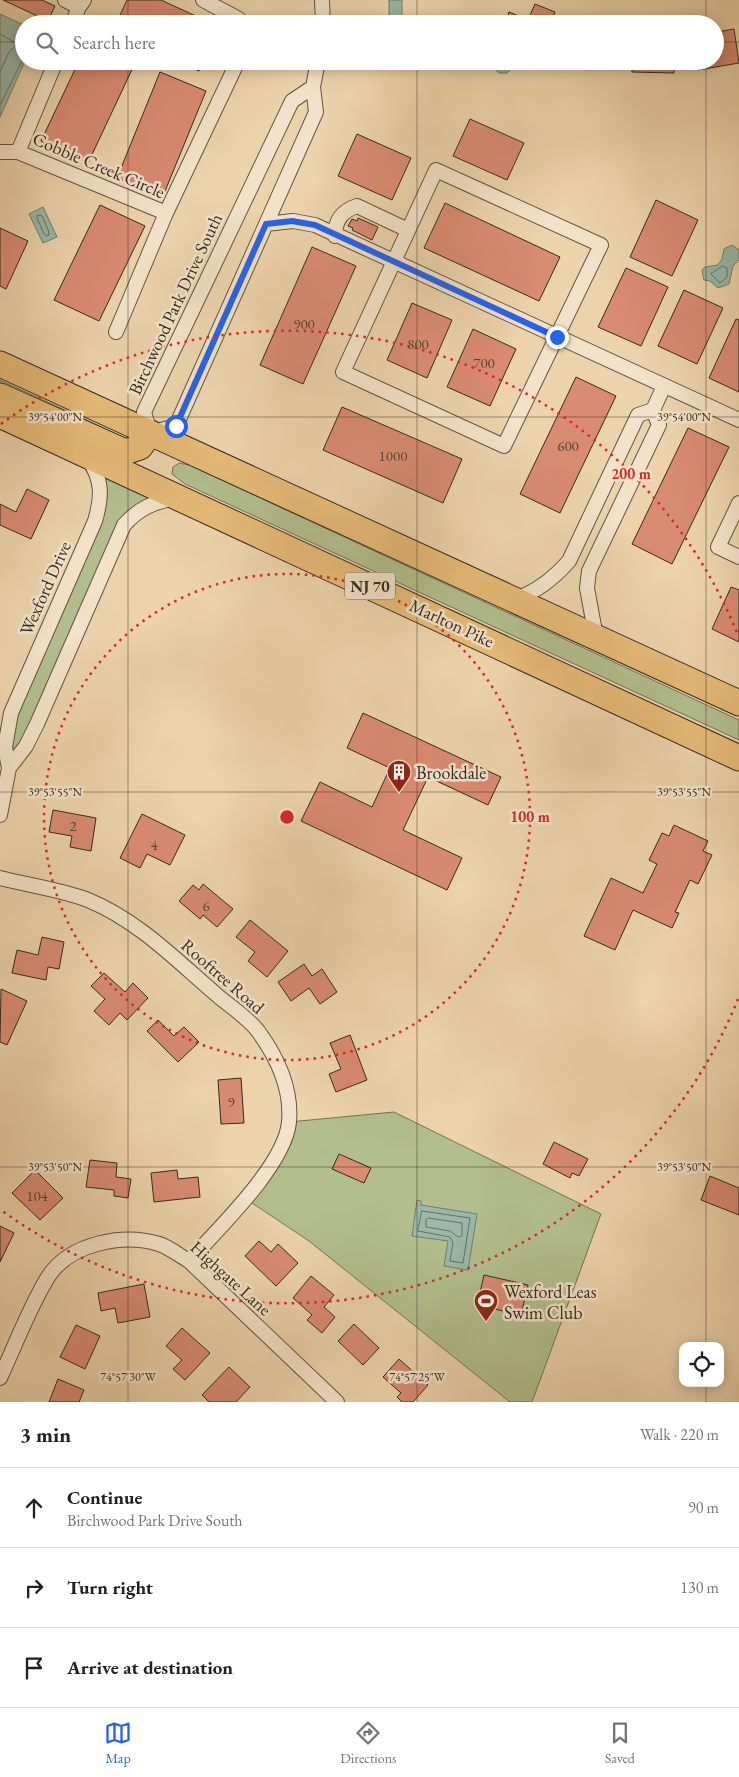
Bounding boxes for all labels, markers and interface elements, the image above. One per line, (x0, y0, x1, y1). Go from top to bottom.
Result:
search box (15, 15, 724, 70)
icon: search (33, 29, 61, 57)
text: Search here (73, 30, 155, 55)
street label: Cobble Creek Circle (29, 127, 169, 203)
street label: Birchwood Park Drive South (123, 210, 227, 398)
house number: 900 (293, 314, 315, 333)
route end (546, 326, 569, 349)
house number: 800 (407, 334, 429, 353)
house number: 700 (473, 353, 495, 372)
text: 39°54'00"N (28, 409, 82, 425)
text: 39°54'00"N (657, 409, 711, 425)
route start (165, 415, 188, 438)
house number: 600 (557, 436, 579, 455)
house number: 1000 (379, 446, 407, 465)
text: 200 m (611, 464, 651, 483)
street label: Wexford Drive (14, 537, 76, 639)
road number: NJ 70 (345, 572, 395, 600)
street label: Marlton Pike (406, 593, 498, 653)
building icon: Brookdale (386, 759, 412, 793)
place label: Brookdale (416, 761, 486, 784)
text: 39°53'55"N (28, 784, 82, 800)
text: 39°53'55"N (657, 784, 711, 800)
text: 100 m (510, 807, 550, 826)
centre of rings (278, 808, 296, 826)
house number: 2 (69, 816, 77, 835)
house number: 4 (150, 835, 158, 854)
house number: 6 (202, 896, 210, 915)
street label: Rooftree Road (177, 933, 270, 1019)
house number: 9 (227, 1092, 235, 1111)
text: 39°53'50"N (28, 1159, 82, 1175)
text: 39°53'50"N (657, 1159, 711, 1175)
house number: 104 (26, 1186, 49, 1205)
street label: Highgate Lane (186, 1235, 276, 1321)
place label: Wexford Leas Swim Club (504, 1280, 597, 1324)
sports icon: Wexford Leas Swim Club (473, 1288, 499, 1322)
map controls (679, 1342, 724, 1387)
button: locate (679, 1342, 724, 1387)
text: 74°57'30"W (100, 1369, 157, 1385)
text: 74°57'25"W (389, 1369, 446, 1385)
text: 3 min (20, 1421, 71, 1448)
text: Walk · 220 m (640, 1424, 719, 1445)
text: Continue (67, 1485, 142, 1510)
icon: ahead (20, 1494, 48, 1522)
text: 90 m (688, 1497, 719, 1518)
text: Birchwood Park Drive South (67, 1510, 243, 1531)
icon: right (20, 1574, 48, 1602)
text: Turn right (67, 1575, 153, 1600)
text: 130 m (680, 1577, 719, 1598)
icon: arrive (20, 1654, 48, 1682)
text: Arrive at destination (67, 1655, 233, 1680)
tab: Map (104, 1719, 132, 1767)
tab: Directions (340, 1719, 397, 1767)
tab: Saved (605, 1719, 635, 1767)

